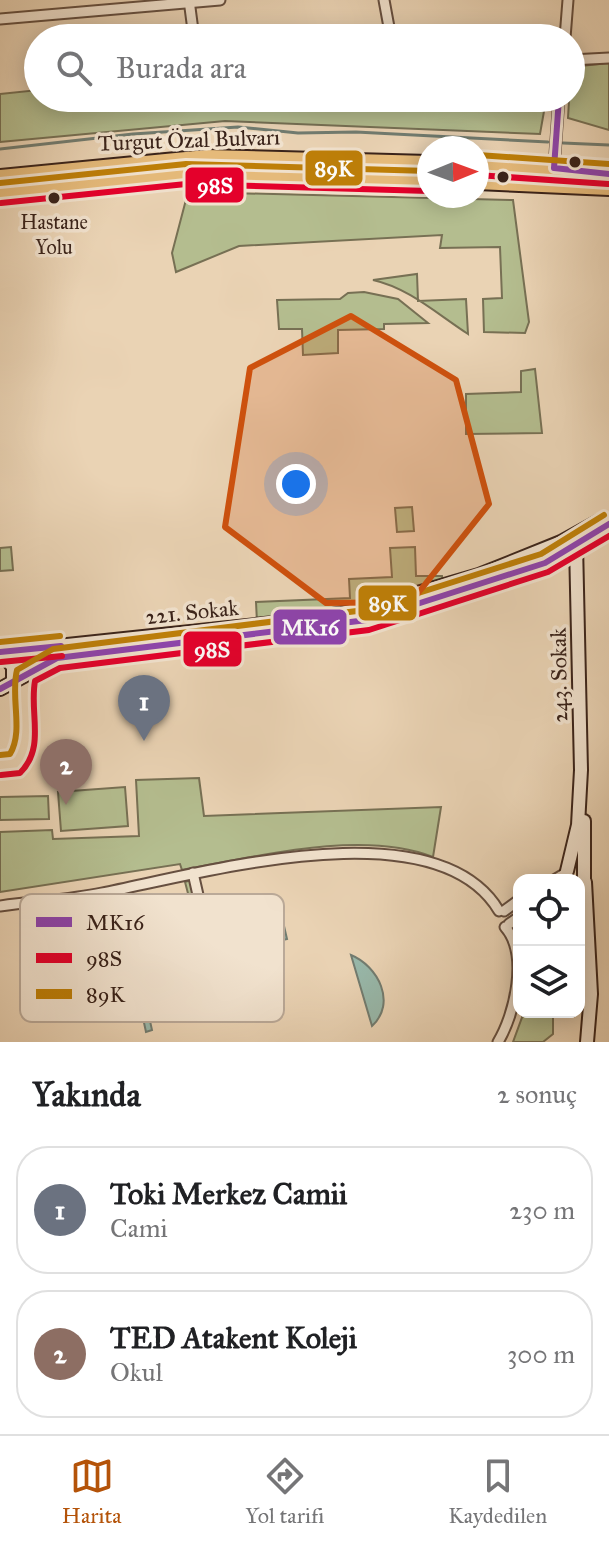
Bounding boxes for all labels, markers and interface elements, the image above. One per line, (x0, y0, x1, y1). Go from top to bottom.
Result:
search box (24, 24, 585, 112)
icon: search (52, 46, 96, 90)
text: Burada ara (116, 50, 247, 86)
street label: Turgut Özal Bulvarı (97, 123, 281, 157)
north arrow (417, 136, 489, 208)
line badge: 89K (304, 149, 364, 187)
unlabelled marker (567, 154, 583, 170)
text: 89K (314, 155, 355, 182)
line badge: 98S (184, 166, 245, 204)
unlabelled marker (495, 169, 511, 185)
text: 98S (197, 172, 233, 199)
marker: Hastane Yolu (46, 190, 62, 206)
place label: Hastane Yolu (20, 210, 88, 259)
your location (276, 464, 316, 504)
line badge: 89K (357, 584, 418, 622)
text: 89K (368, 590, 409, 617)
street label: 221. Sokak (144, 594, 241, 630)
line badge: MK16 (272, 608, 348, 646)
text: MK16 (281, 614, 341, 641)
street label: 243. Sokak (545, 627, 573, 723)
line badge: 98S (182, 630, 243, 668)
text: 98S (194, 636, 230, 663)
pin: 1 (118, 675, 170, 741)
pin: 2 (40, 739, 92, 805)
map controls (513, 874, 585, 1018)
button: locate (513, 874, 585, 946)
legend (20, 894, 284, 1022)
text: MK16 (86, 909, 145, 936)
text: 98S (86, 945, 122, 972)
button: layers (513, 946, 585, 1018)
text: 89K (86, 981, 127, 1008)
text: Yakında (32, 1074, 141, 1115)
text: 2 sonuç (497, 1078, 577, 1110)
text: Toki Merkez Camii (110, 1176, 347, 1212)
text: 1 (55, 1194, 65, 1226)
text: 230 m (509, 1194, 575, 1226)
text: Cami (110, 1212, 168, 1244)
text: TED Atakent Koleji (110, 1320, 357, 1356)
text: 2 (54, 1338, 66, 1370)
text: 300 m (507, 1338, 575, 1370)
text: Okul (110, 1356, 163, 1388)
tab: Harita (62, 1454, 122, 1529)
tab: Yol tarifi (245, 1454, 324, 1529)
tab: Kaydedilen (448, 1454, 547, 1529)

